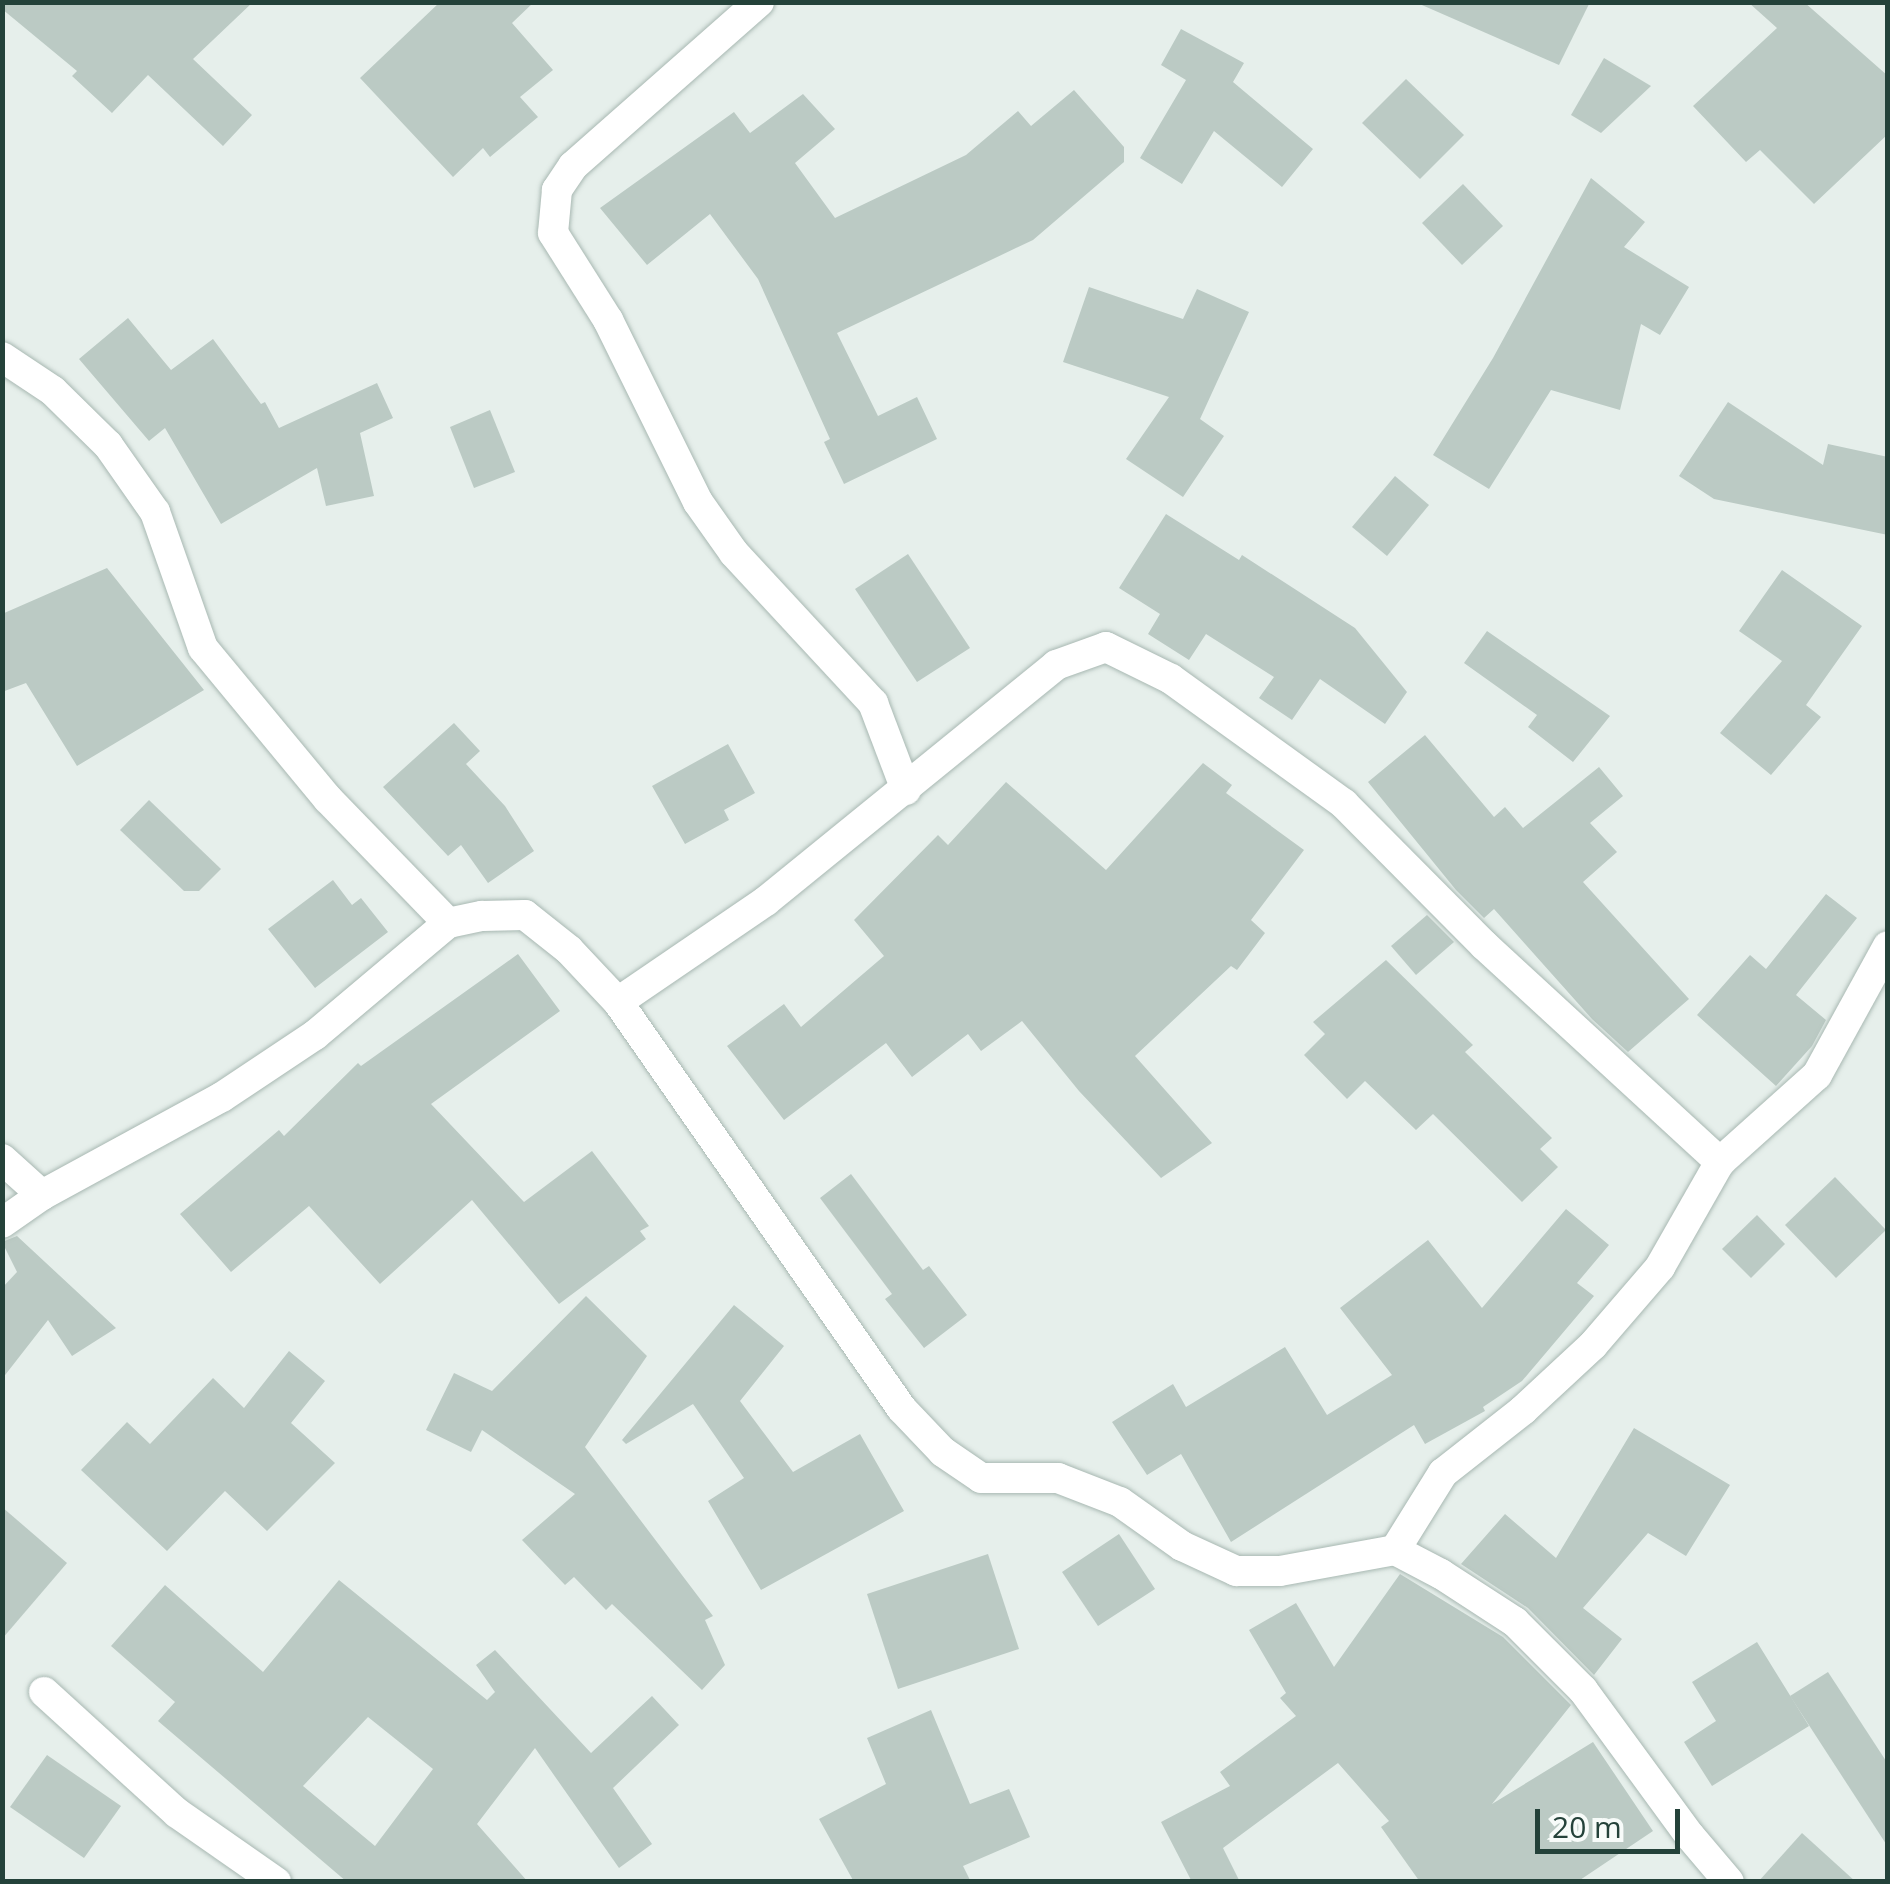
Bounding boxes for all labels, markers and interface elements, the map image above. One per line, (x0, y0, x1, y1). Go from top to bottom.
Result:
scale bar (1540, 1789, 1685, 1851)
text: 20 m (1552, 1806, 1622, 1847)

